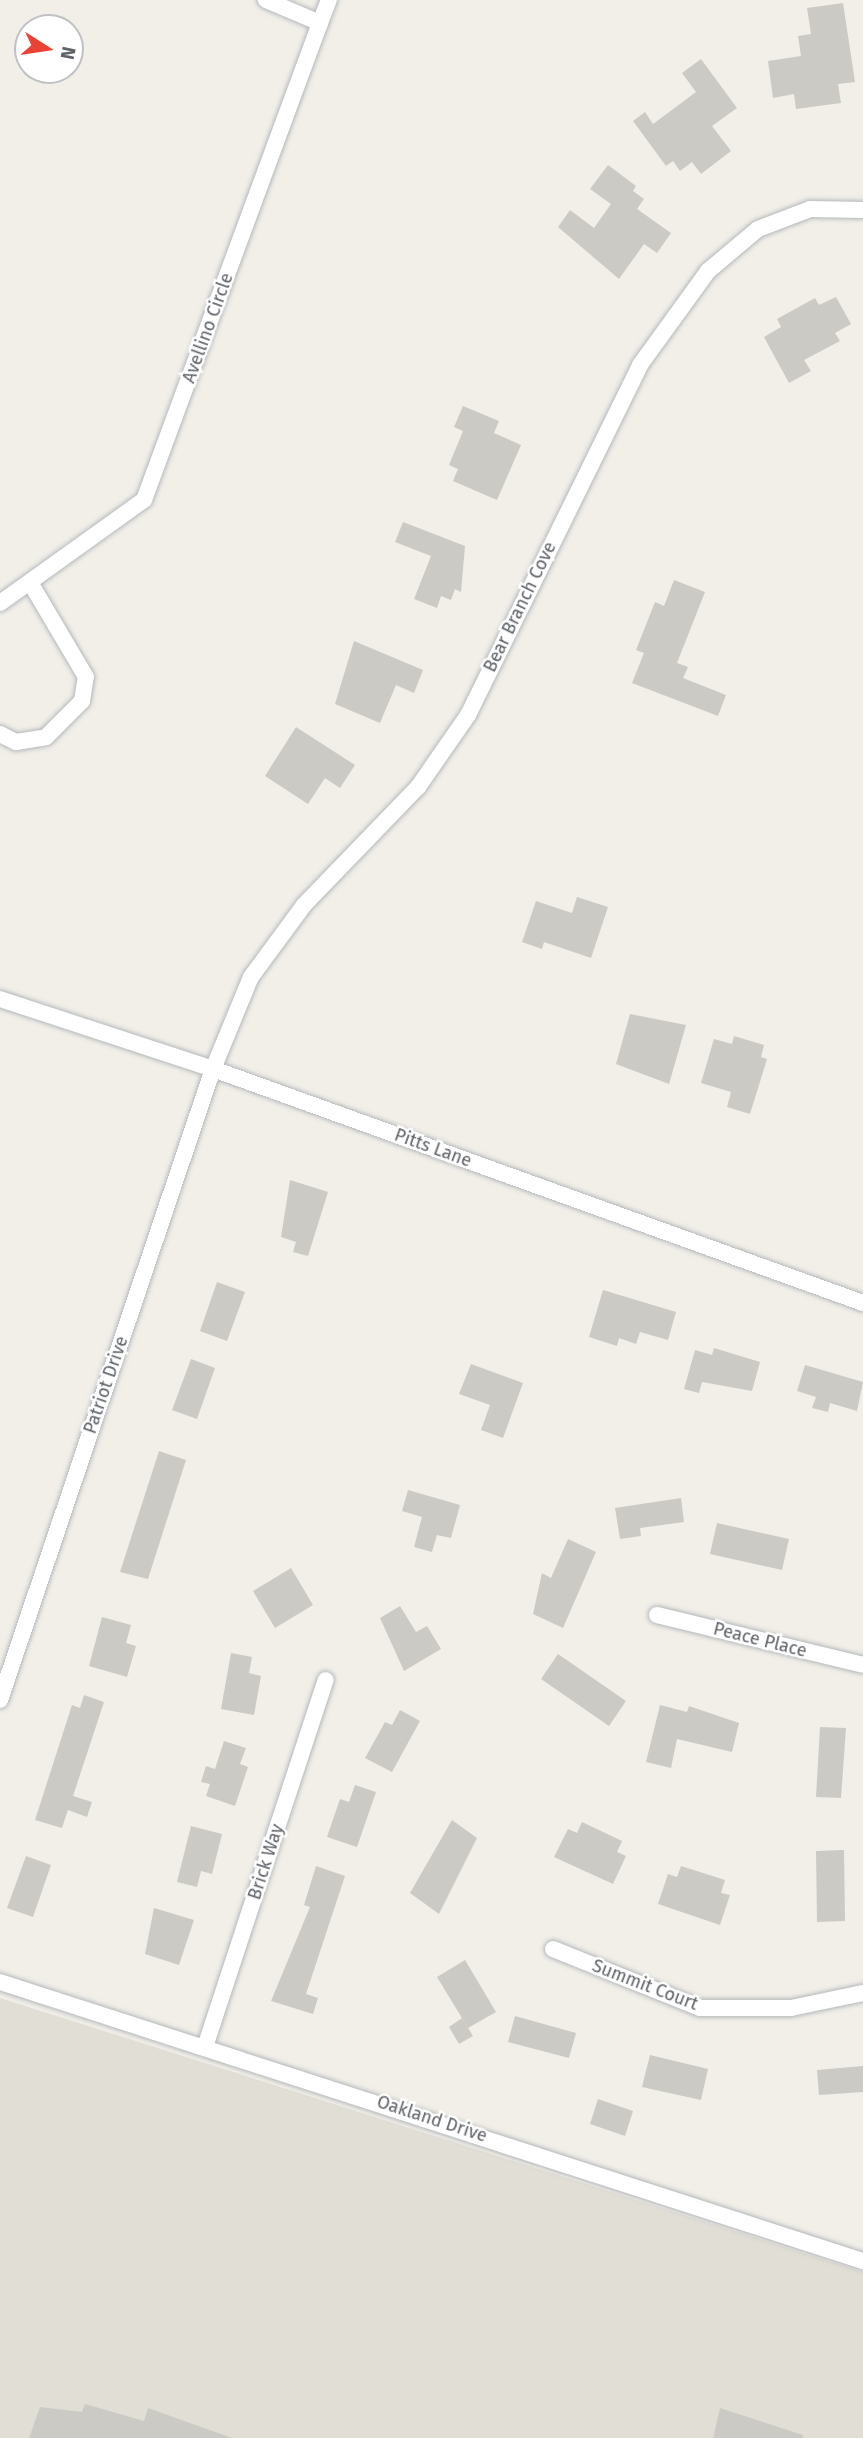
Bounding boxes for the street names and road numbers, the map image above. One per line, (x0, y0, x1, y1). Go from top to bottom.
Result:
street label: Avellino Circle (178, 270, 238, 386)
street label: Bear Branch Cove (479, 538, 561, 676)
street label: Pitts Lane (391, 1124, 475, 1172)
street label: Patriot Drive (79, 1333, 133, 1437)
street label: Peace Place (711, 1618, 809, 1662)
street label: Brick Way (244, 1821, 288, 1903)
street label: Summit Court (589, 1955, 701, 2015)
street label: Oakland Drive (374, 2091, 490, 2147)

